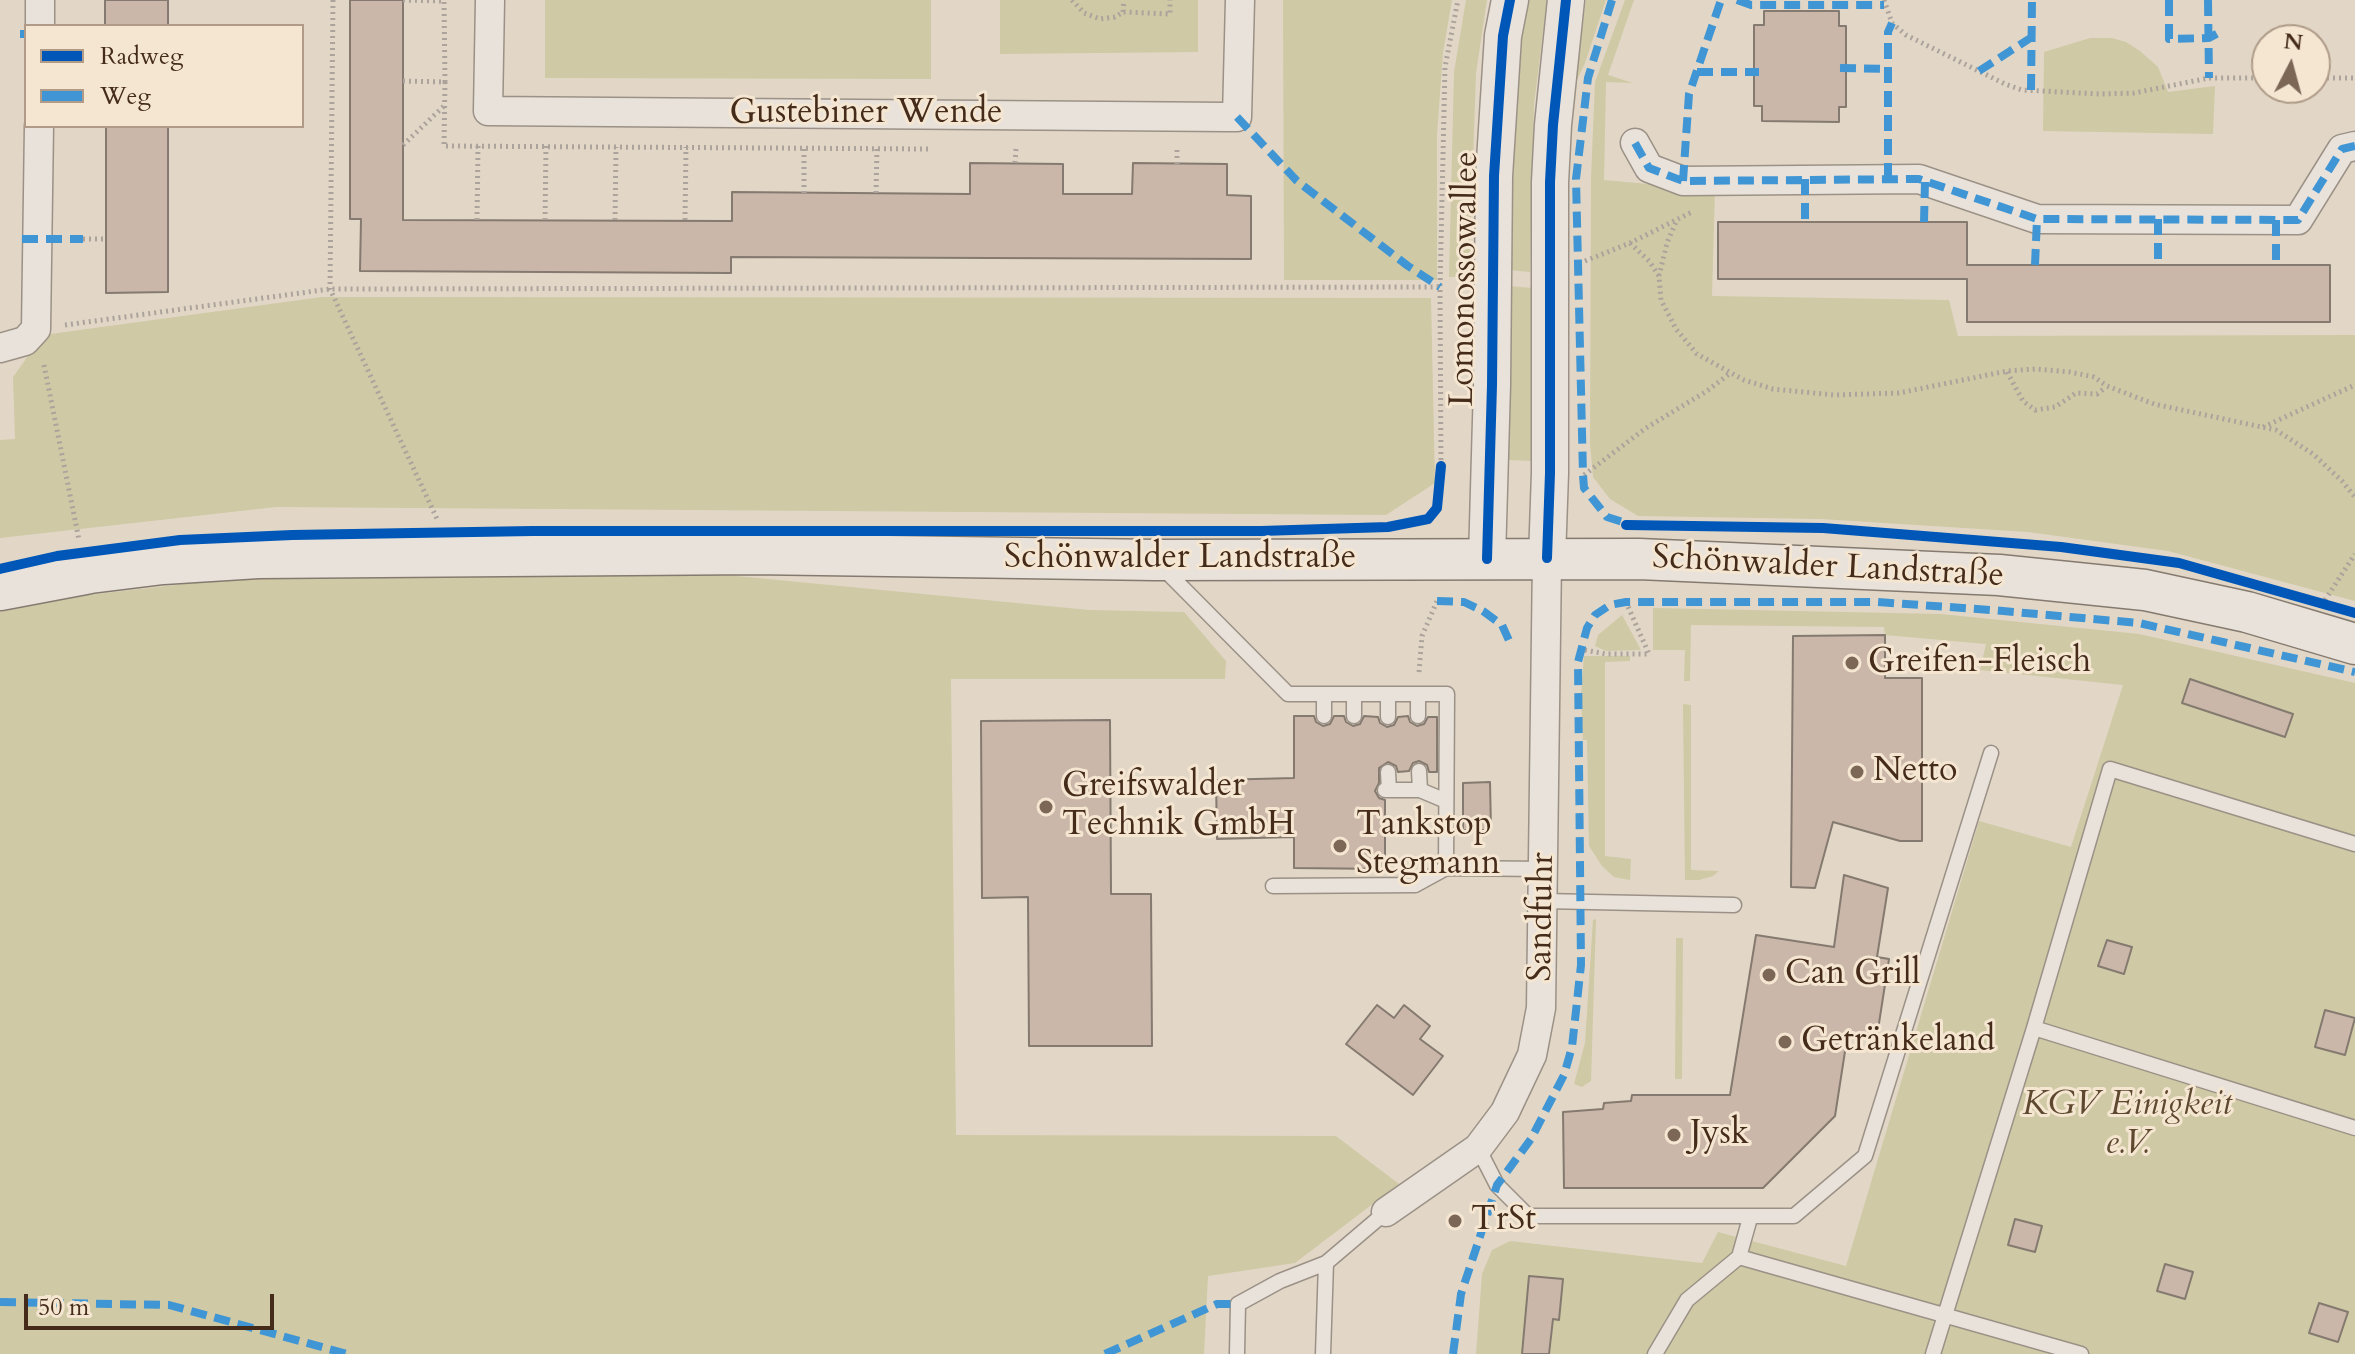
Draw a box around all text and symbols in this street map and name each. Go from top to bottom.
legend [24,24,304,128]
north arrow [2251,24,2331,104]
text: N [2282,26,2304,58]
text: Radweg [100,40,183,73]
text: Weg [100,80,151,113]
street label: Gustebiner Wende [729,94,1003,134]
street label: Lomonossowallee [1443,151,1489,407]
street label: Schönwalder Landstraße [1651,538,2005,598]
street label: Schönwalder Landstraße [1004,539,1356,579]
place label: Greifen-Fleisch [1868,643,2091,683]
marker: Greifen-Fleisch [1843,654,1861,672]
place label: Netto [1873,752,1957,792]
marker: Netto [1848,763,1866,781]
place label: Greifswalder Technik GmbH [1062,767,1295,846]
marker: Greifswalder Technik GmbH [1037,798,1055,816]
place label: Tankstop Stegmann [1356,806,1500,886]
marker: Tankstop Stegmann [1331,837,1349,855]
street label: Sandfuhr [1521,852,1565,982]
place label: Can Grill [1785,955,1920,995]
marker: Can Grill [1760,966,1778,984]
place label: Getränkeland [1801,1022,1995,1062]
marker: Getränkeland [1776,1033,1794,1051]
park label: KGV Einigkeit e.V. [2022,1086,2232,1166]
place label: Jysk [1690,1115,1749,1155]
marker: Jysk [1665,1126,1683,1144]
place label: TrSt [1471,1201,1536,1241]
marker: TrSt [1446,1212,1464,1230]
scale bar [28,1278,278,1328]
text: 50 m [38,1291,89,1324]

